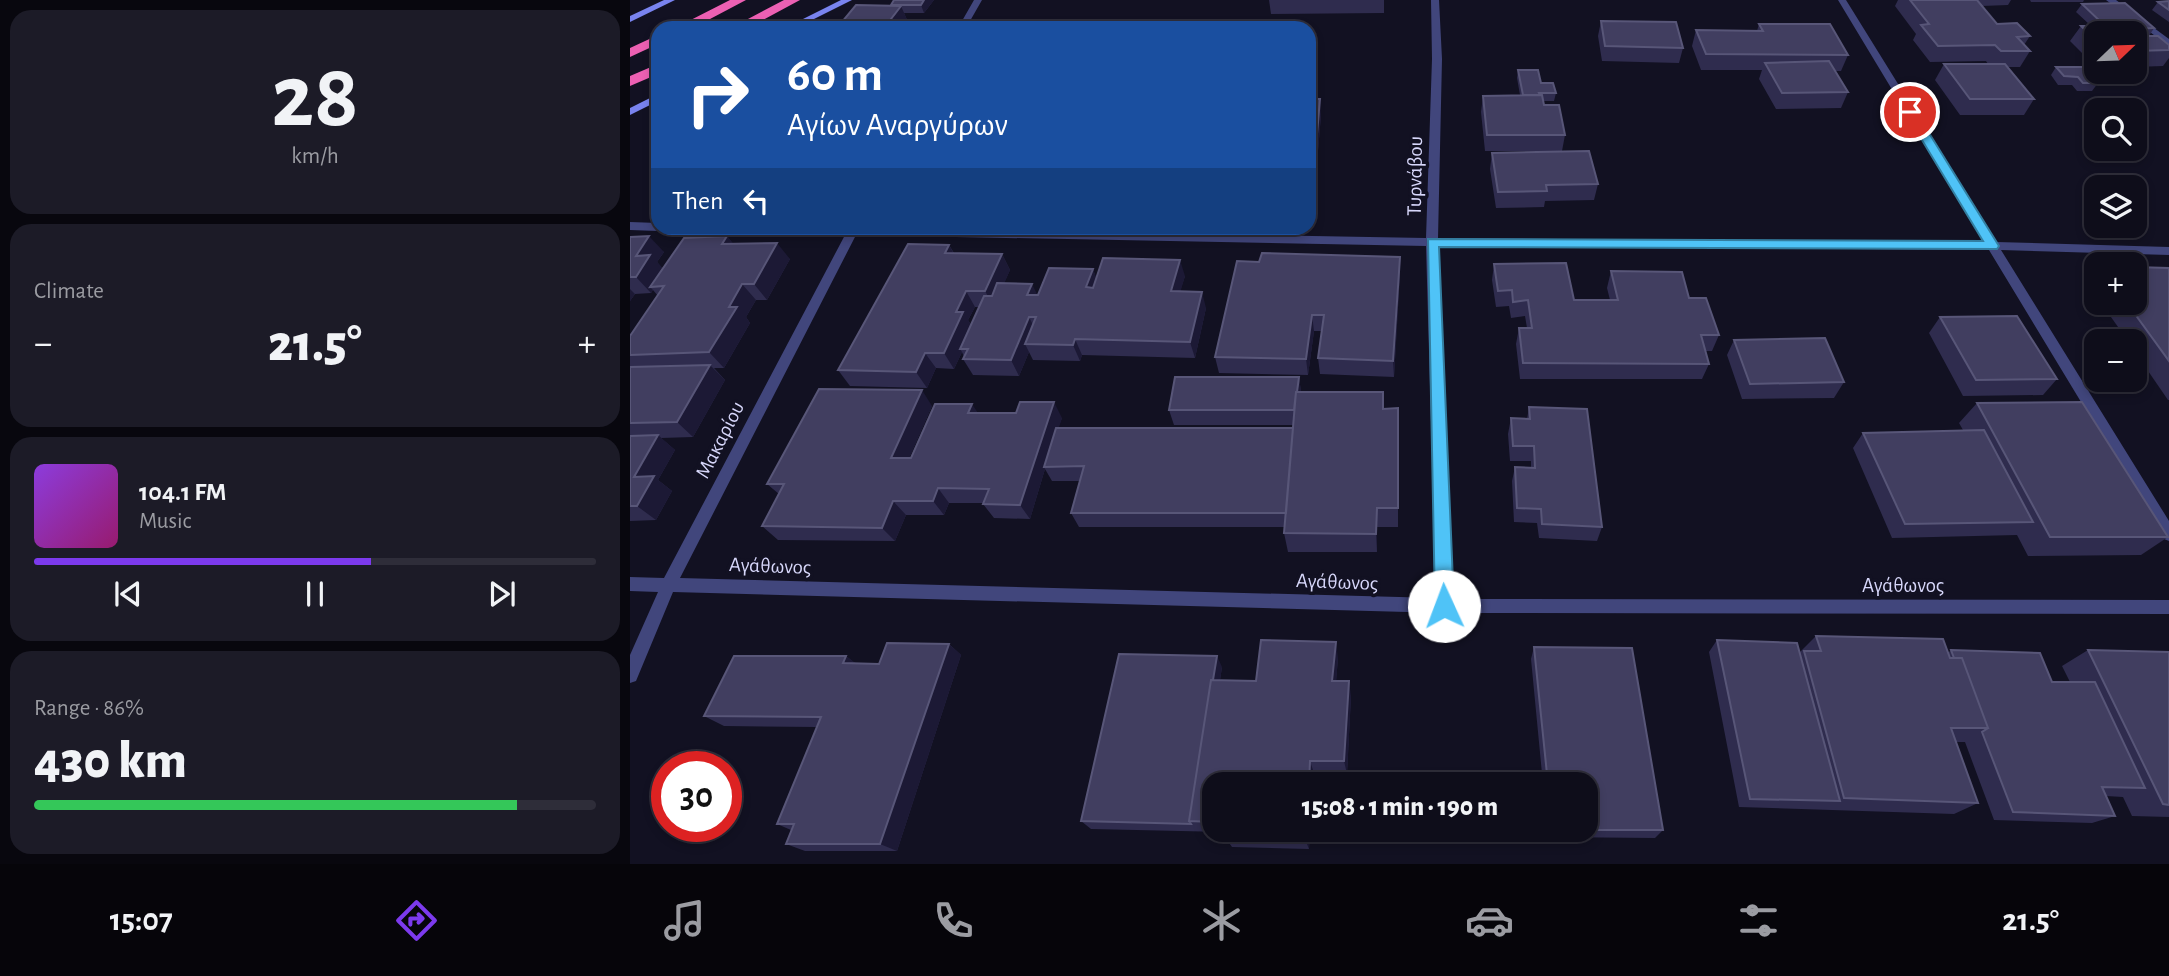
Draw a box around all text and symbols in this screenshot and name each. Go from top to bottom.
north arrow [2084,21,2147,84]
map controls [2084,21,2147,392]
icon: right [672,49,763,140]
text: 60 m [787,51,883,100]
text: 28 [271,52,359,143]
pin [1880,82,1940,142]
icon: arrive [1891,93,1929,131]
button: search [2084,98,2147,161]
text: Αγίων Αναργύρων [787,109,1008,141]
street label: Τυρνάβου [1404,136,1426,216]
text: km/h [291,145,339,168]
button: layers [2084,175,2147,238]
icon: left [737,182,775,220]
text: Then [672,188,723,214]
button: + [2084,252,2147,315]
text: Climate [34,280,104,303]
text: 21.5° [268,318,362,370]
text: − [34,325,52,363]
text: + [578,325,596,363]
button: − [2084,329,2147,392]
street label: Μακαρίου [692,398,748,482]
text: 104.1 FM [139,479,227,505]
text: Music [139,510,191,533]
street label: Αγάθωνος [729,554,811,578]
position arrow [1407,569,1481,643]
street label: Αγάθωνος [1296,570,1378,594]
icon: previous [109,575,147,613]
icon: pause [296,575,334,613]
icon: next [483,575,521,613]
street label: Αγάθωνος [1862,575,1944,596]
text: Range · 86% [34,697,144,720]
text: 430 km [34,735,187,787]
speed limit sign: 30 [651,751,742,842]
text: 15:08 · 1 min · 190 m [1302,794,1498,820]
icon: directions [392,896,441,945]
icon: music [660,896,709,945]
icon: phone [929,896,978,945]
icon: climate [1197,896,1246,945]
icon: car [1465,896,1514,945]
icon: filters [1734,896,1783,945]
text: 15:07 [110,904,173,936]
text: 21.5° [2002,904,2059,936]

